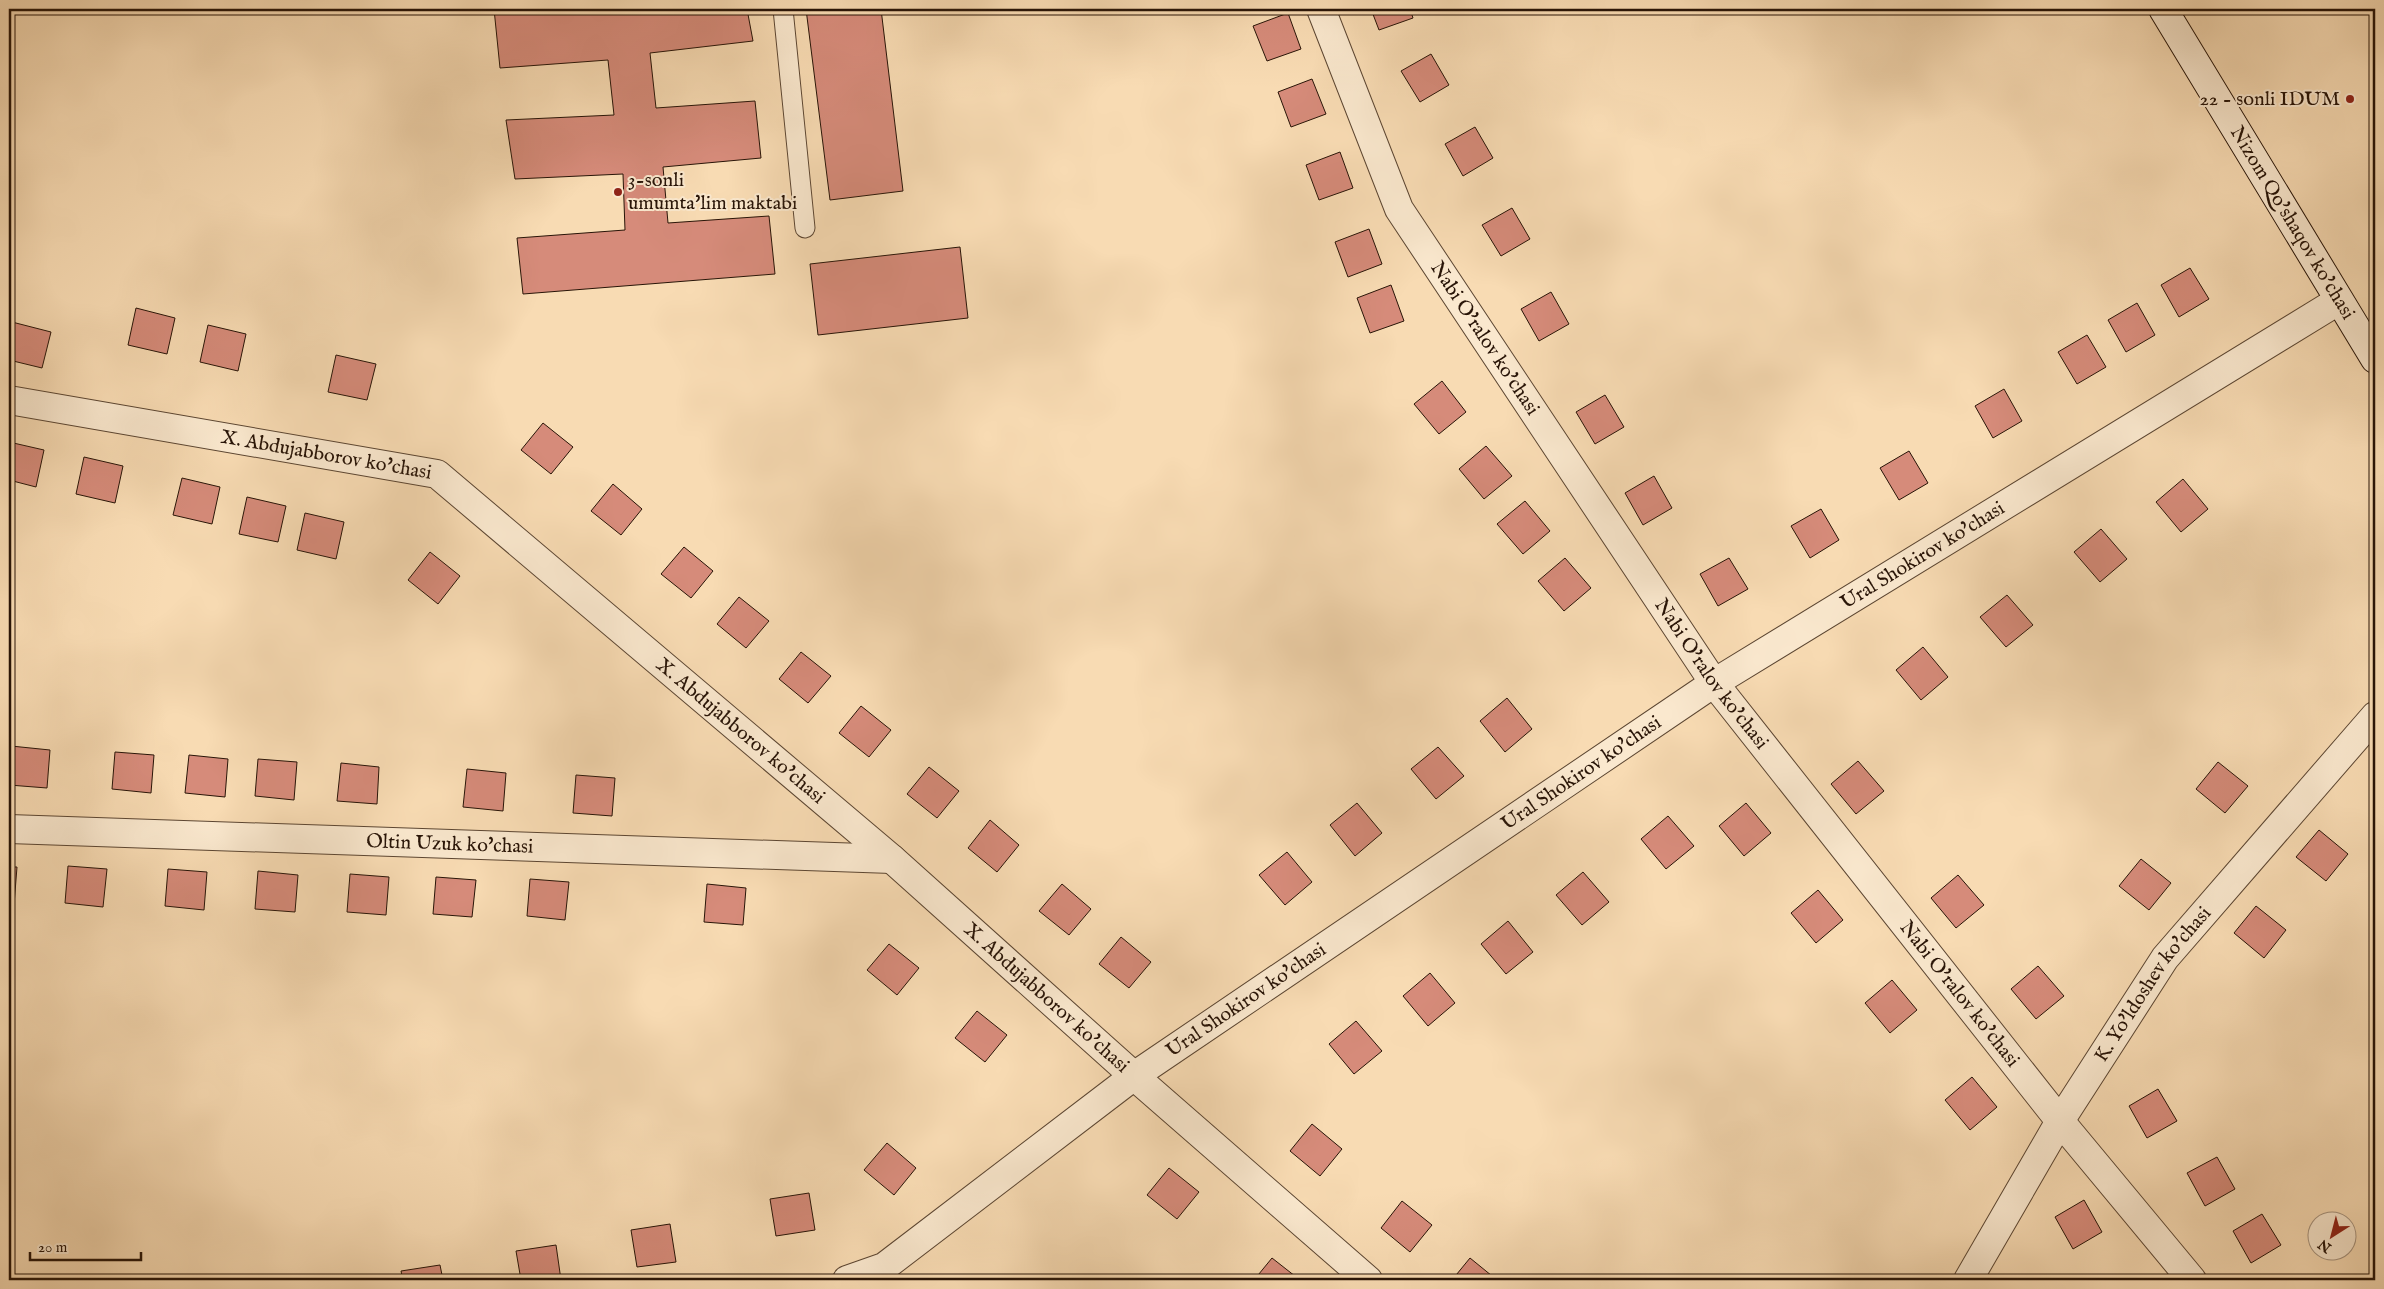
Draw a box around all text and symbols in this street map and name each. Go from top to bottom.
place label: 22 - sonli IDUM [2199,87,2340,112]
marker: 22 - sonli IDUM [2344,93,2356,105]
street label: Nizom Qo'shaqov ko'chasi [2224,121,2361,324]
place label: 3-sonli umumta'lim maktabi [628,168,797,216]
marker: 3-sonli umumta'lim maktabi [612,186,624,198]
street label: Nabi O'ralov ko'chasi [1425,257,1545,420]
street label: X. Abdujabborov ko'chasi [219,424,434,485]
street label: Ural Shokirov ko'chasi [1836,496,2009,615]
street label: Nabi O'ralov ko'chasi [1649,594,1774,754]
street label: X. Abdujabborov ko'chasi [651,652,830,809]
street label: Ural Shokirov ko'chasi [1496,710,1666,836]
street label: Oltin Uzuk ko'chasi [366,829,534,859]
street label: K. Yo'ldoshev ko'chasi [2089,901,2217,1067]
street label: Nabi O'ralov ko'chasi [1894,916,2025,1072]
street label: X. Abdujabborov ko'chasi [959,917,1134,1078]
street label: Ural Shokirov ko'chasi [1161,937,1331,1063]
north arrow [2306,1212,2356,1262]
scale bar [30,1229,141,1261]
text: N [2315,1235,2336,1257]
text: 20 m [38,1238,68,1257]

